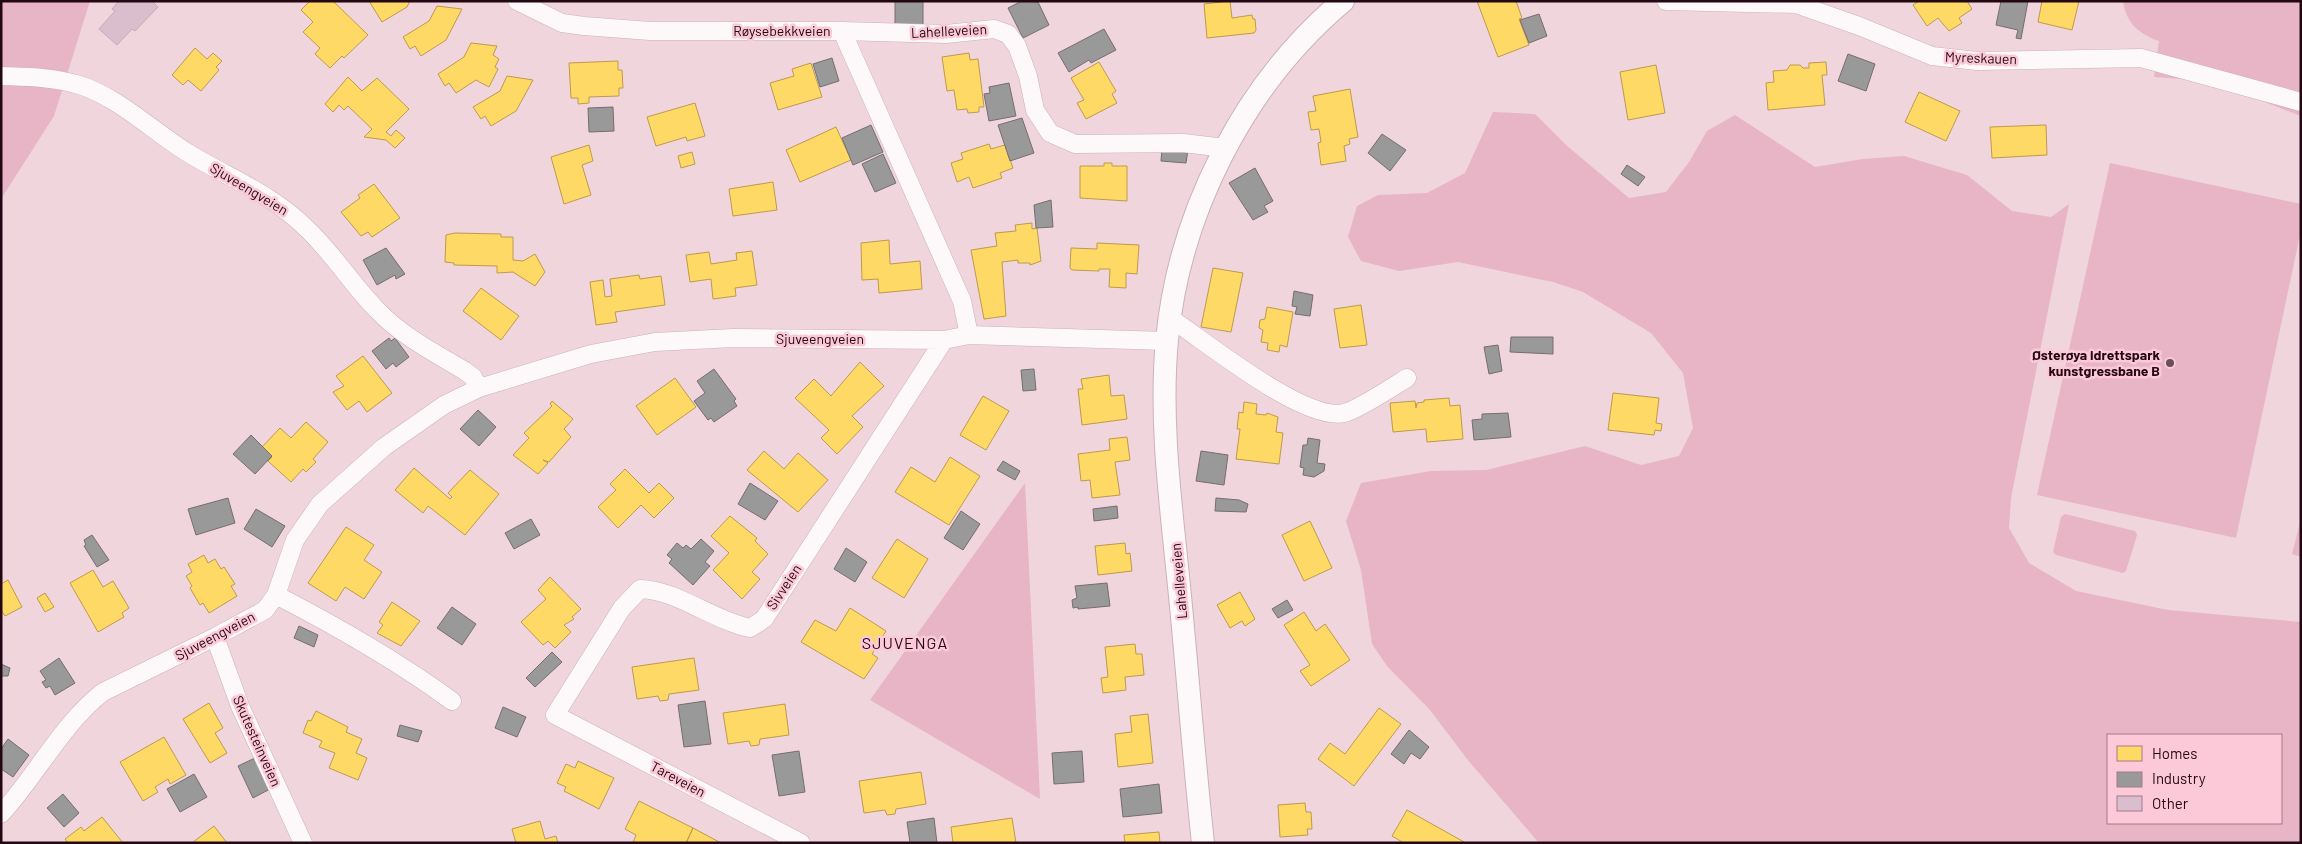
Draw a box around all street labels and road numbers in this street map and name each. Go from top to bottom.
street label: Lahelleveien [910,20,987,41]
street label: Røysebekkveien [733,22,831,39]
street label: Myreskauen [1945,48,2017,67]
street label: Sjuveengveien [207,159,291,219]
street label: Sjuveengveien [776,330,864,347]
street label: Lahelleveien [1167,542,1190,620]
street label: Sivveien [763,561,805,613]
street label: Sjuveengveien [172,607,258,664]
street label: Skutesteinveien [230,693,285,789]
street label: Tareveien [648,757,709,800]

